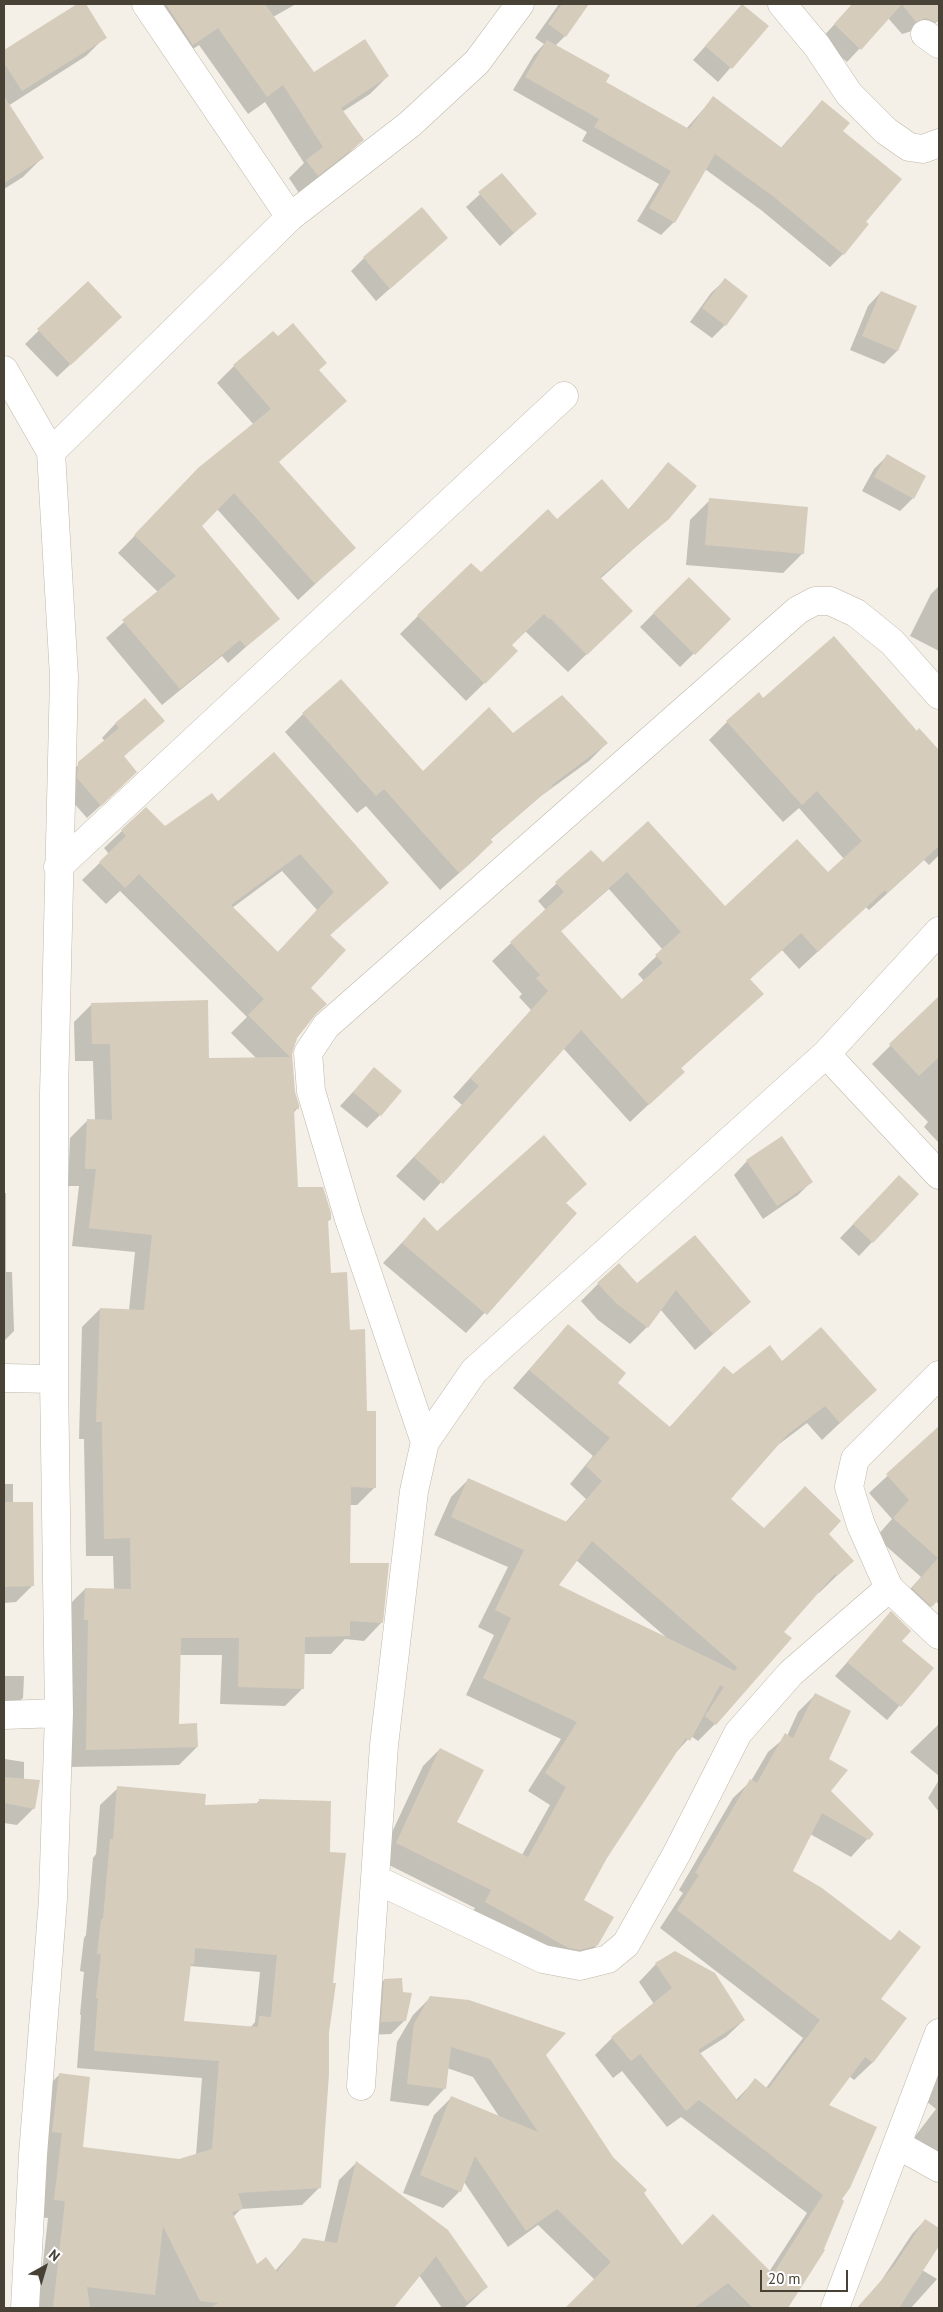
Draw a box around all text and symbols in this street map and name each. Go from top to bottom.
north arrow [20,2242,70,2292]
text: N [45,2245,64,2265]
scale bar [763,2260,850,2292]
text: 20 m [768,2269,801,2288]

